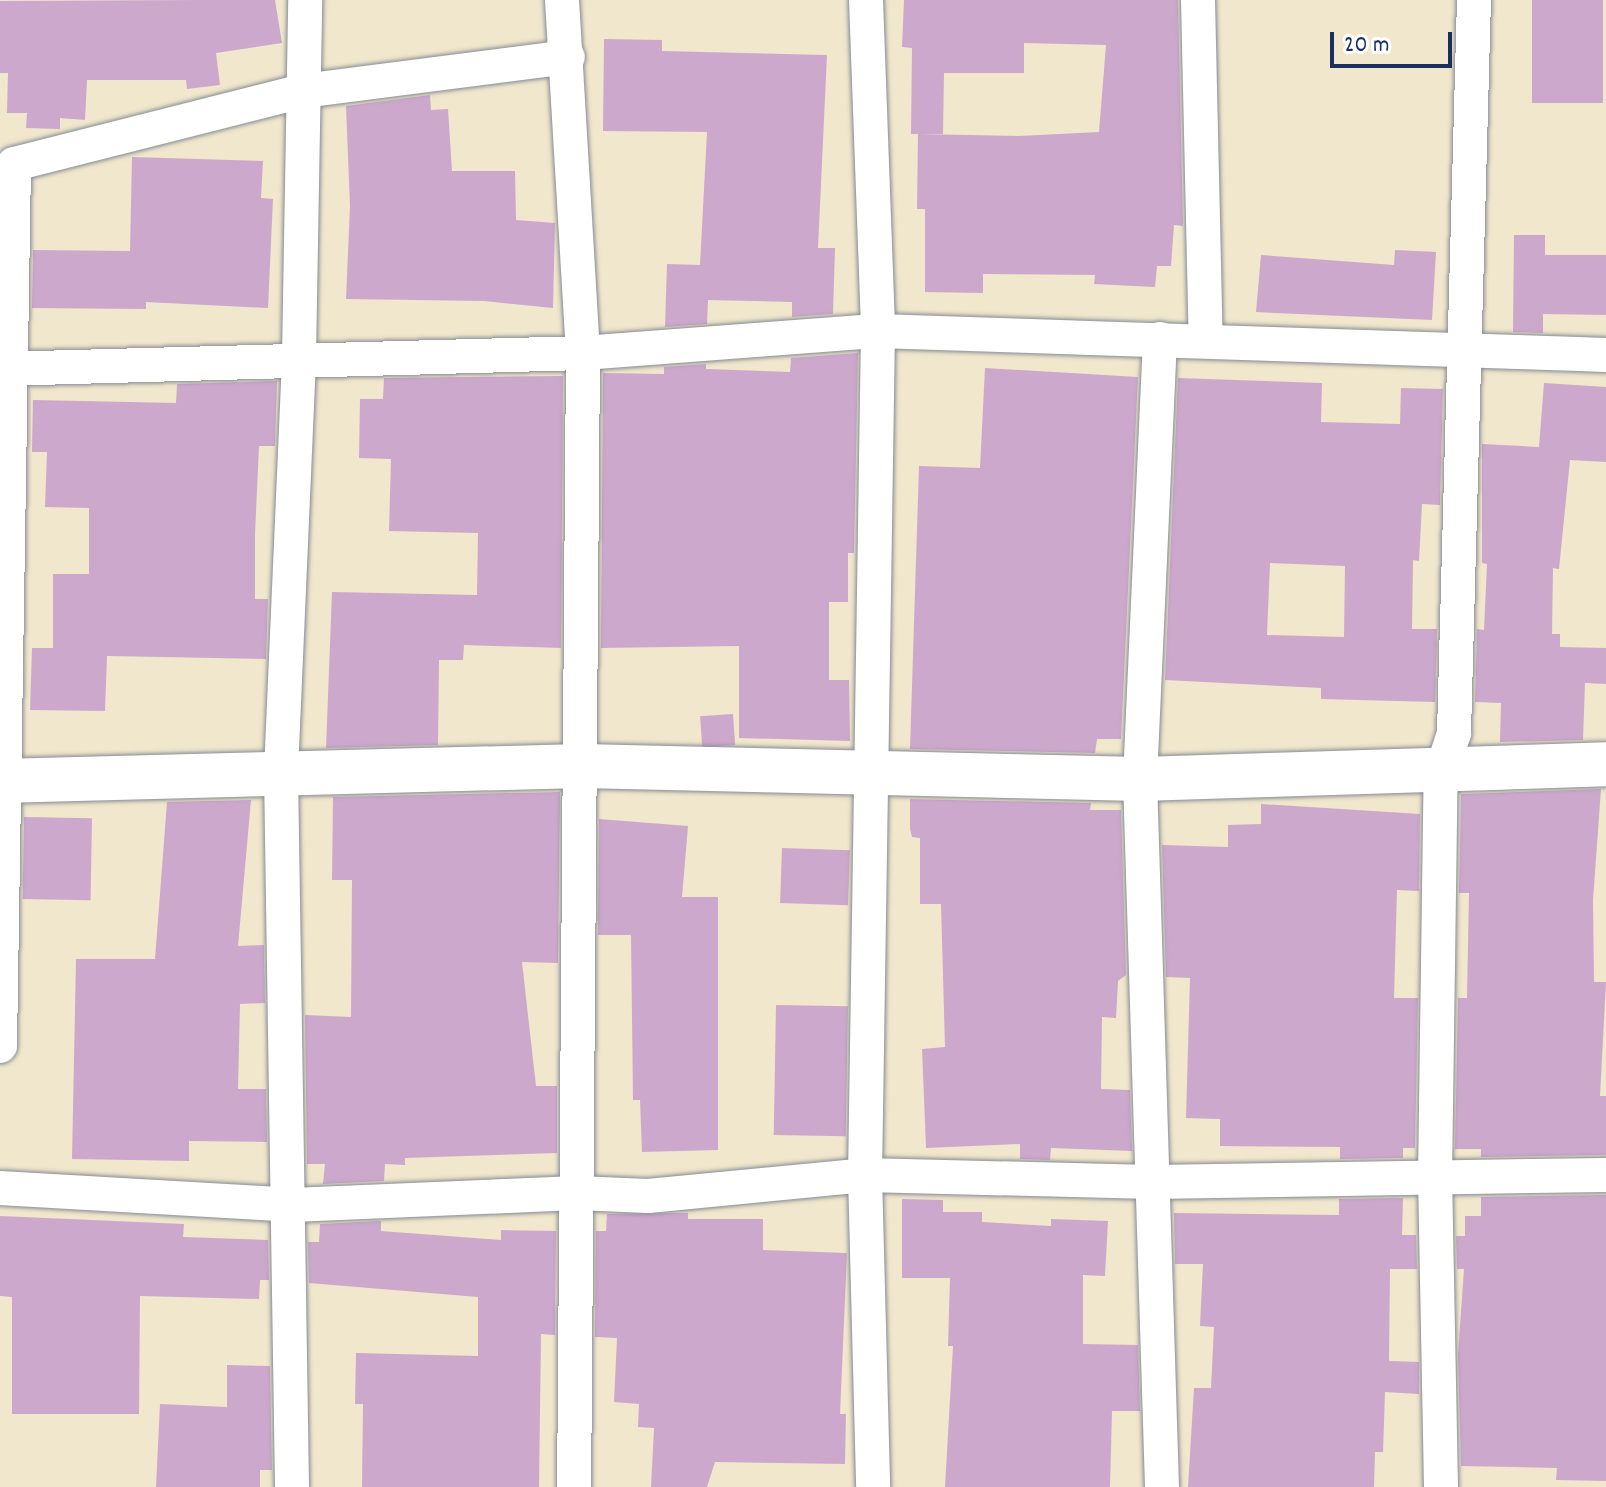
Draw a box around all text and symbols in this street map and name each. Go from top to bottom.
scale bar [1334,16,1456,66]
text: 20 m [1344,29,1390,63]

